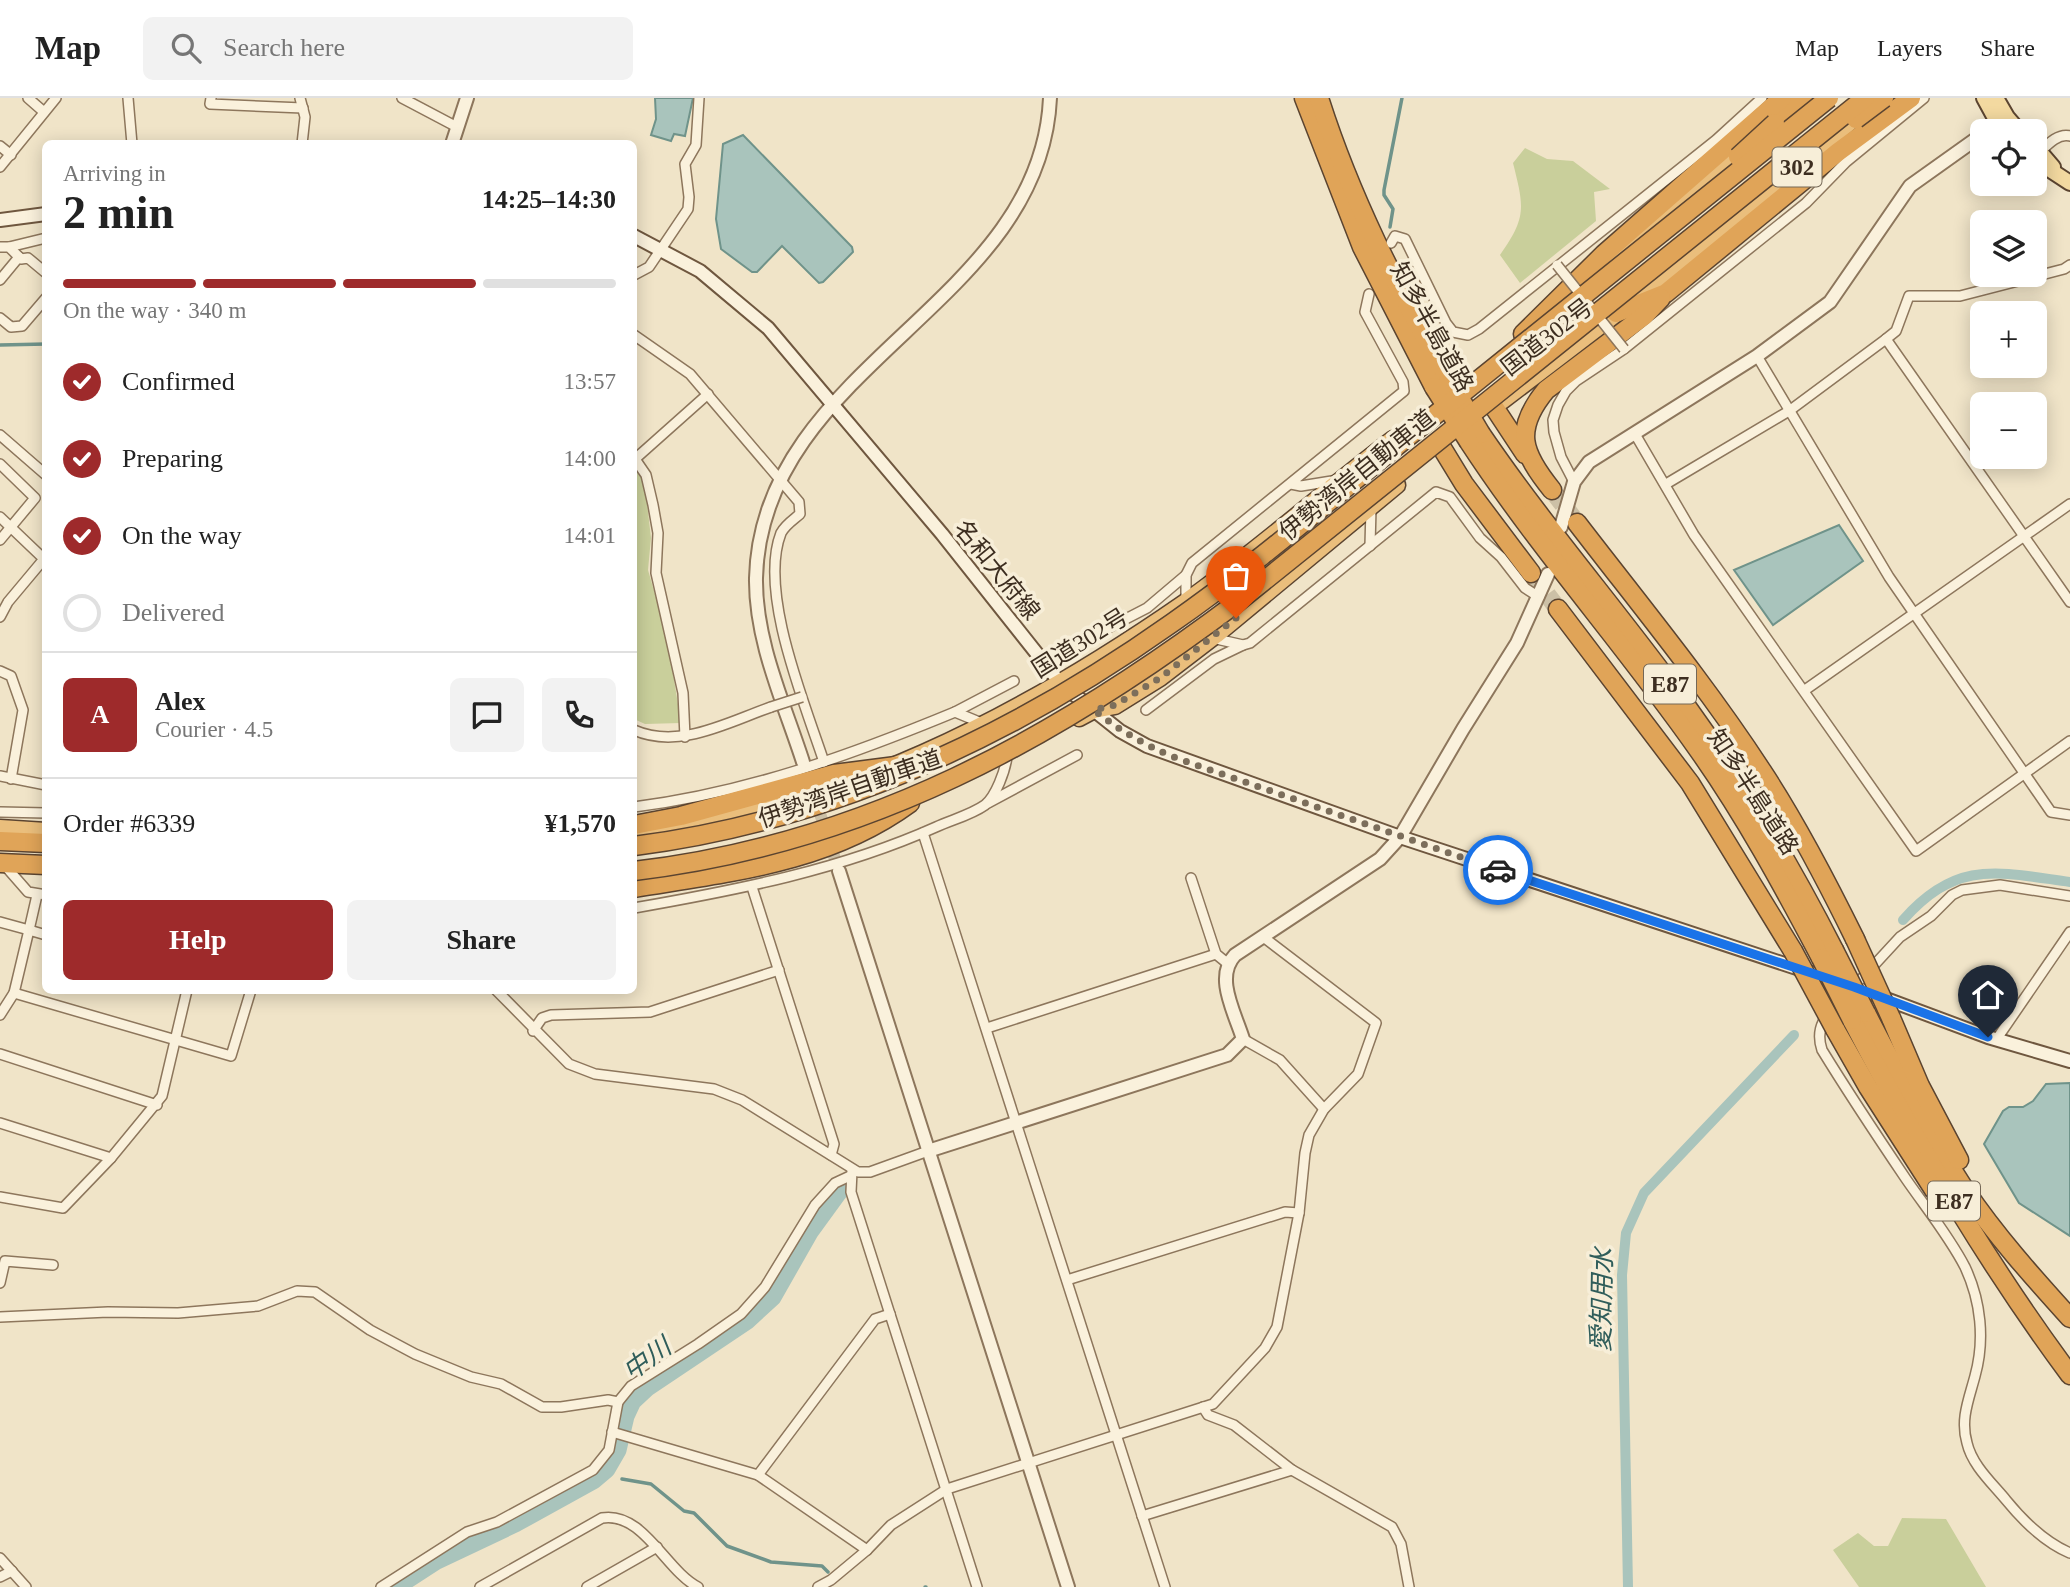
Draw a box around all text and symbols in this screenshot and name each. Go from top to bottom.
search box [143,17,633,80]
icon: search [167,29,205,67]
text: Map [35,30,101,66]
text: Search here [223,33,345,62]
text: Map [1795,35,1839,61]
text: Layers [1877,35,1942,61]
text: Share [1980,35,2035,61]
map controls [1970,119,2047,469]
button: locate [1970,119,2047,196]
road number: 302 [1772,148,1822,186]
text: Arriving in [63,161,166,186]
text: 14:25–14:30 [482,185,616,214]
text: 2 min [63,187,174,238]
button: layers [1970,210,2047,287]
street label: 知多半島道路 [1386,258,1478,396]
street label: 国道302号 [1496,294,1598,380]
text: On the way · 340 m [63,298,246,323]
button: + [1970,301,2047,378]
icon: check [63,363,101,401]
text: Confirmed [122,367,235,396]
text: 13:57 [564,369,616,394]
button: − [1970,392,2047,469]
street label: 伊勢湾岸自動車道 [1274,404,1440,546]
icon: check [63,440,101,478]
text: Preparing [122,444,223,473]
text: 14:00 [564,446,616,471]
street label: 名和大府線 [949,515,1045,625]
icon: check [63,517,101,555]
text: On the way [122,521,242,550]
text: 14:01 [564,523,616,548]
pin [1206,546,1266,618]
icon: bag [1217,557,1255,595]
text: Delivered [122,598,225,627]
street label: 国道302号 [1027,603,1133,683]
road number: E87 [1644,664,1696,704]
button: chat [450,678,524,752]
button: phone [542,678,616,752]
text: Alex [155,687,206,716]
text: A [91,700,109,729]
text: Courier · 4.5 [155,717,273,742]
street label: 知多半島道路 [1703,725,1803,859]
street label: 伊勢湾岸自動車道 [755,745,945,833]
text: Order #6339 [63,809,195,838]
text: ¥1,570 [545,809,616,838]
courier [1463,835,1533,905]
icon: car [1479,851,1517,889]
button: Help [63,900,333,980]
button: Share [347,900,616,980]
pin [1958,965,2018,1037]
icon: home [1969,976,2007,1014]
road number: E87 [1928,1182,1980,1220]
water label: 愛知用水 [1587,1245,1617,1352]
water label: 中川 [617,1330,679,1386]

